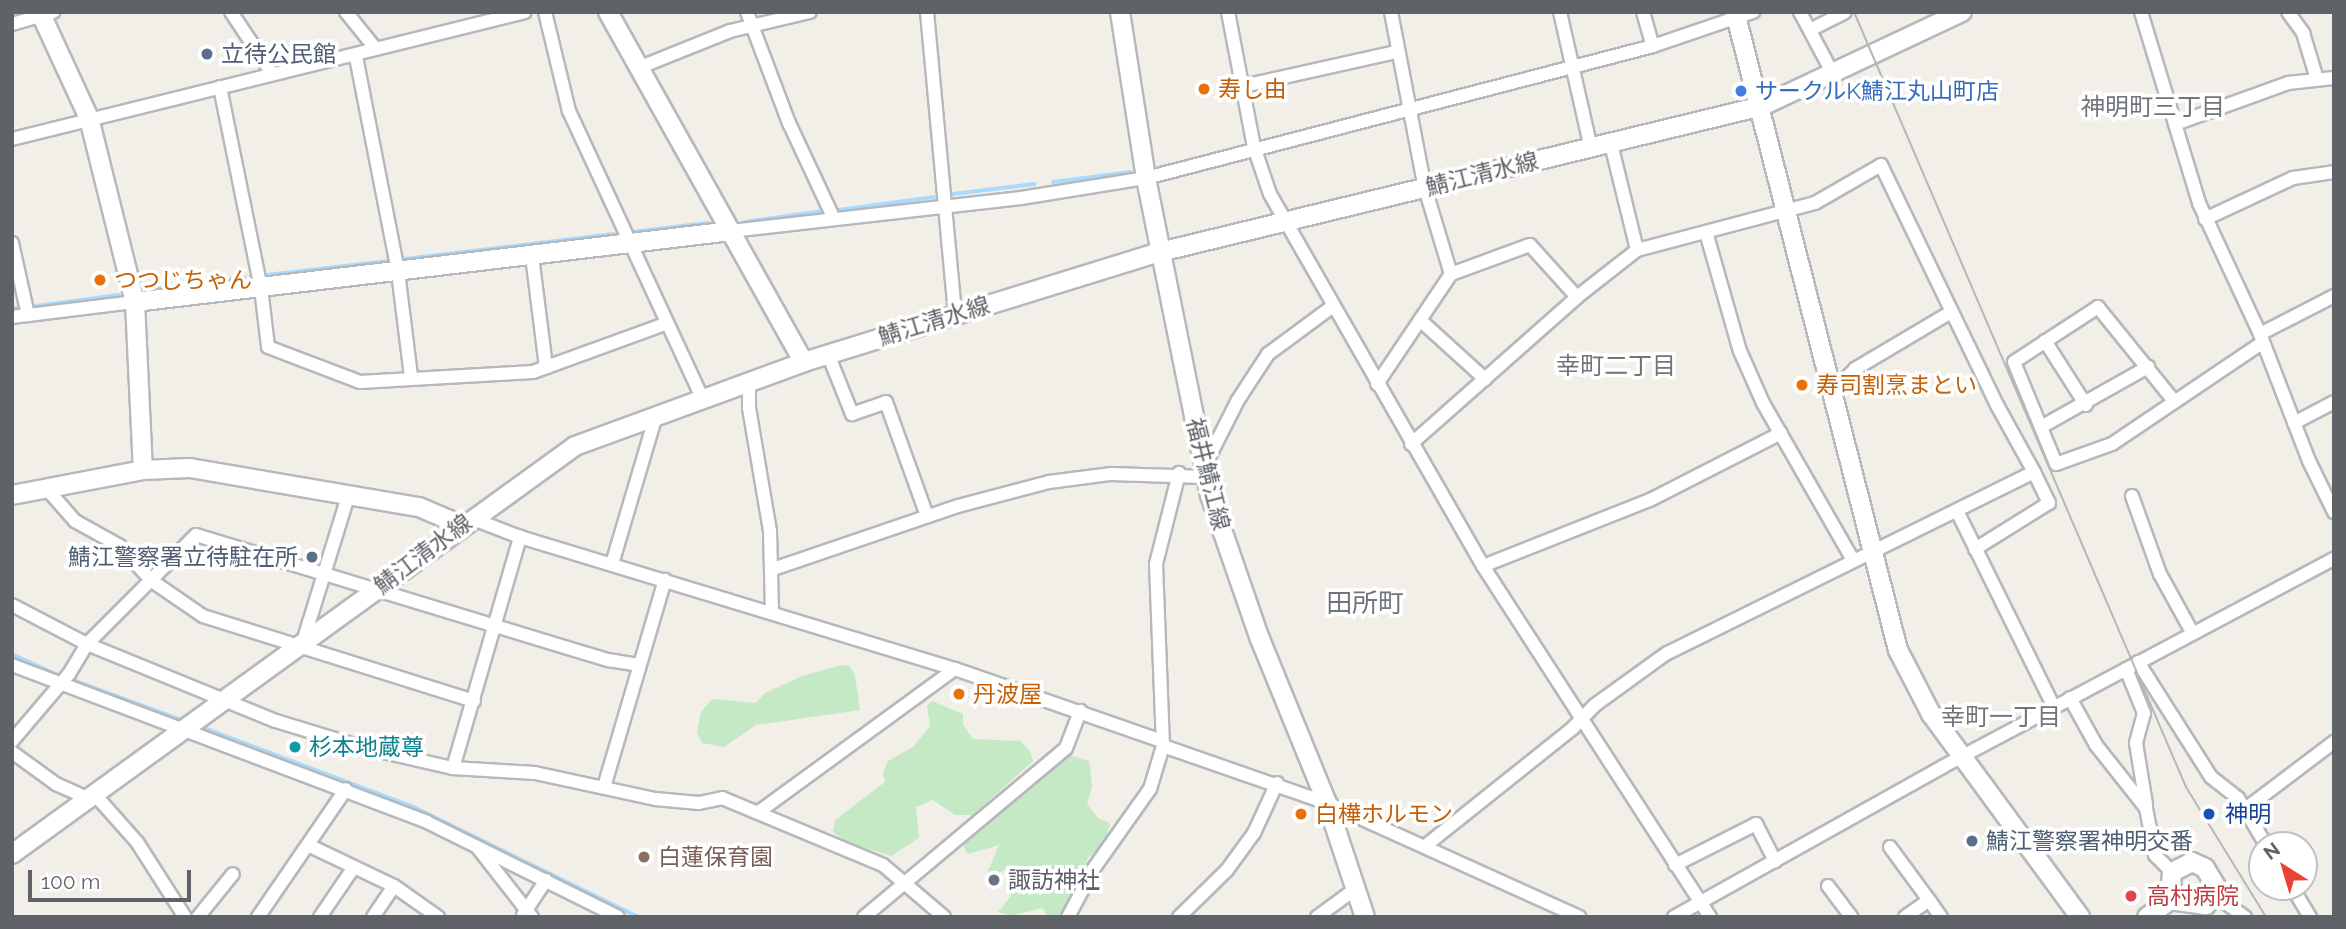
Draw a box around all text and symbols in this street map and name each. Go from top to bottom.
place label: 立待公民館 [221,40,336,68]
marker: 立待公民館 [199,46,215,62]
place label: 寿し由 [1218,75,1287,103]
place label: サークルK鯖江丸山町店 [1755,77,2000,105]
marker: 寿し由 [1196,81,1212,97]
marker: サークルK鯖江丸山町店 [1733,83,1749,99]
district label: 神明町三丁目 [2081,93,2225,121]
street label: 鯖江清水線 [1423,147,1541,201]
place label: つつじちゃん [114,266,252,294]
marker: つつじちゃん [92,272,108,288]
street label: 鯖江清水線 [875,291,993,351]
district label: 幸町二丁目 [1556,352,1676,380]
place label: 寿司割烹まとい [1816,371,1977,399]
marker: 寿司割烹まとい [1794,377,1810,393]
street label: 福井鯖江線 [1181,415,1235,533]
street label: 鯖江清水線 [369,508,477,600]
place label: 鯖江警察署立待駐在所 [68,543,298,571]
marker: 鯖江警察署立待駐在所 [304,549,320,565]
district label: 田所町 [1326,588,1404,620]
place label: 丹波屋 [973,680,1042,708]
marker: 丹波屋 [951,686,967,702]
district label: 幸町一丁目 [1941,703,2061,731]
place label: 杉本地蔵尊 [309,733,424,761]
marker: 杉本地蔵尊 [287,739,303,755]
place label: 白樺ホルモン [1315,800,1453,828]
place label: 神明 [2225,800,2271,828]
marker: 神明 [2199,804,2219,824]
marker: 白樺ホルモン [1293,806,1309,822]
place label: 鯖江警察署神明交番 [1986,827,2193,855]
north arrow [2248,831,2318,901]
marker: 鯖江警察署神明交番 [1964,833,1980,849]
text: N [2259,838,2284,864]
place label: 白蓮保育園 [658,843,773,871]
marker: 白蓮保育園 [636,849,652,865]
scale bar [32,856,194,900]
place label: 諏訪神社 [1008,866,1100,894]
text: 100 m [41,869,100,894]
marker: 諏訪神社 [986,872,1002,888]
place label: 高村病院 [2147,882,2239,910]
marker: 高村病院 [2121,886,2141,906]

